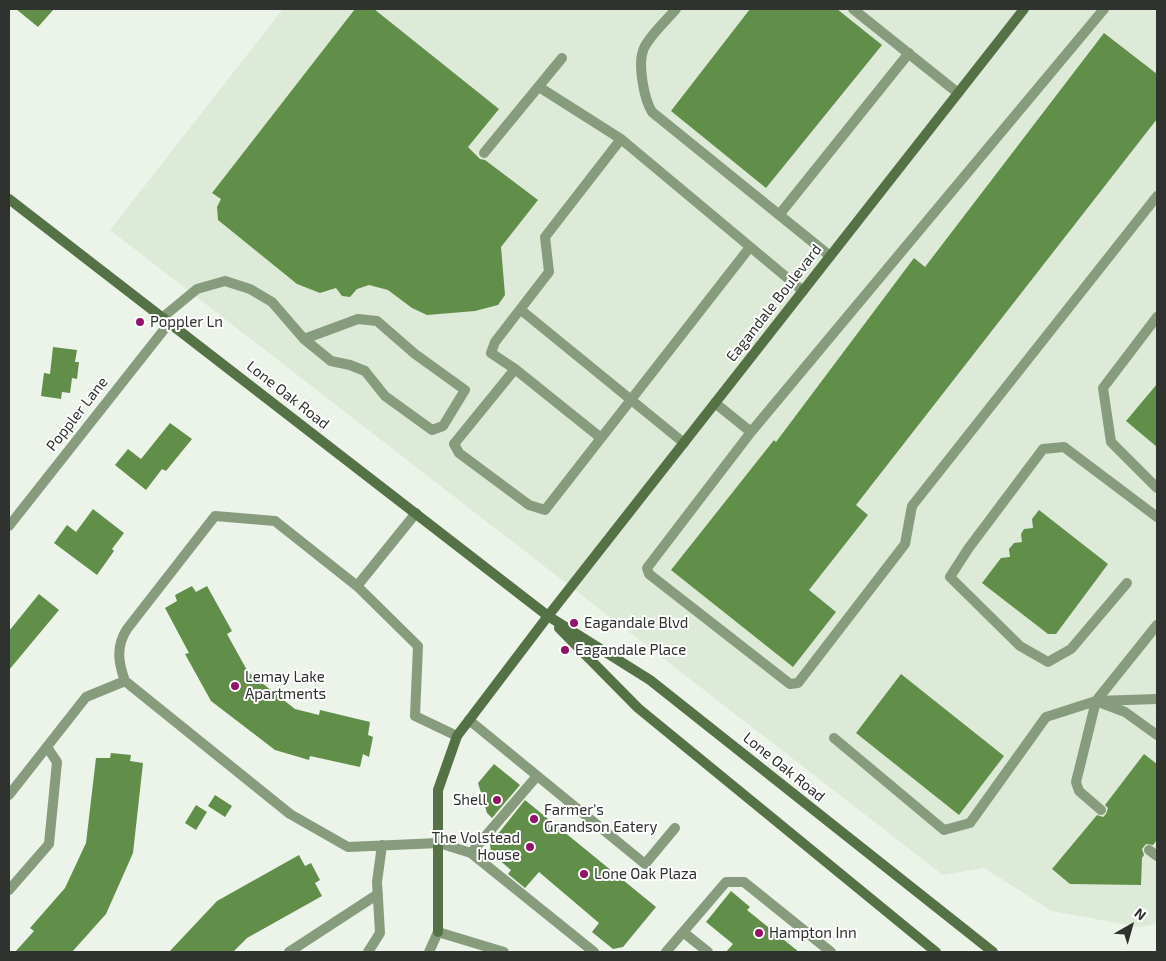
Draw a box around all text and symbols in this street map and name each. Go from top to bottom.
street label: Eagandale Boulevard [723,241,825,365]
place label: Poppler Ln [150,313,223,331]
marker: Poppler Ln [134,316,146,328]
street label: Lone Oak Road [243,357,333,433]
street label: Poppler Lane [42,373,112,455]
place label: Eagandale Blvd [584,614,688,632]
marker: Eagandale Blvd [568,617,580,629]
place label: Eagandale Place [575,641,686,659]
marker: Eagandale Place [559,644,571,656]
place label: Lemay Lake Apartments [245,668,326,703]
marker: Lemay Lake Apartments [229,680,241,692]
street label: Lone Oak Road [739,729,829,805]
place label: Shell [453,791,487,809]
marker: Shell [491,794,503,806]
place label: Farmer's Grandson Eatery [544,801,658,836]
marker: Farmer's Grandson Eatery [528,813,540,825]
place label: The Volstead House [431,829,520,864]
marker: The Volstead House [524,841,536,853]
place label: Lone Oak Plaza [594,865,697,883]
marker: Lone Oak Plaza [578,868,590,880]
north arrow [1106,901,1156,951]
text: N [1131,904,1150,924]
place label: Hampton Inn [769,924,857,942]
marker: Hampton Inn [753,927,765,939]

